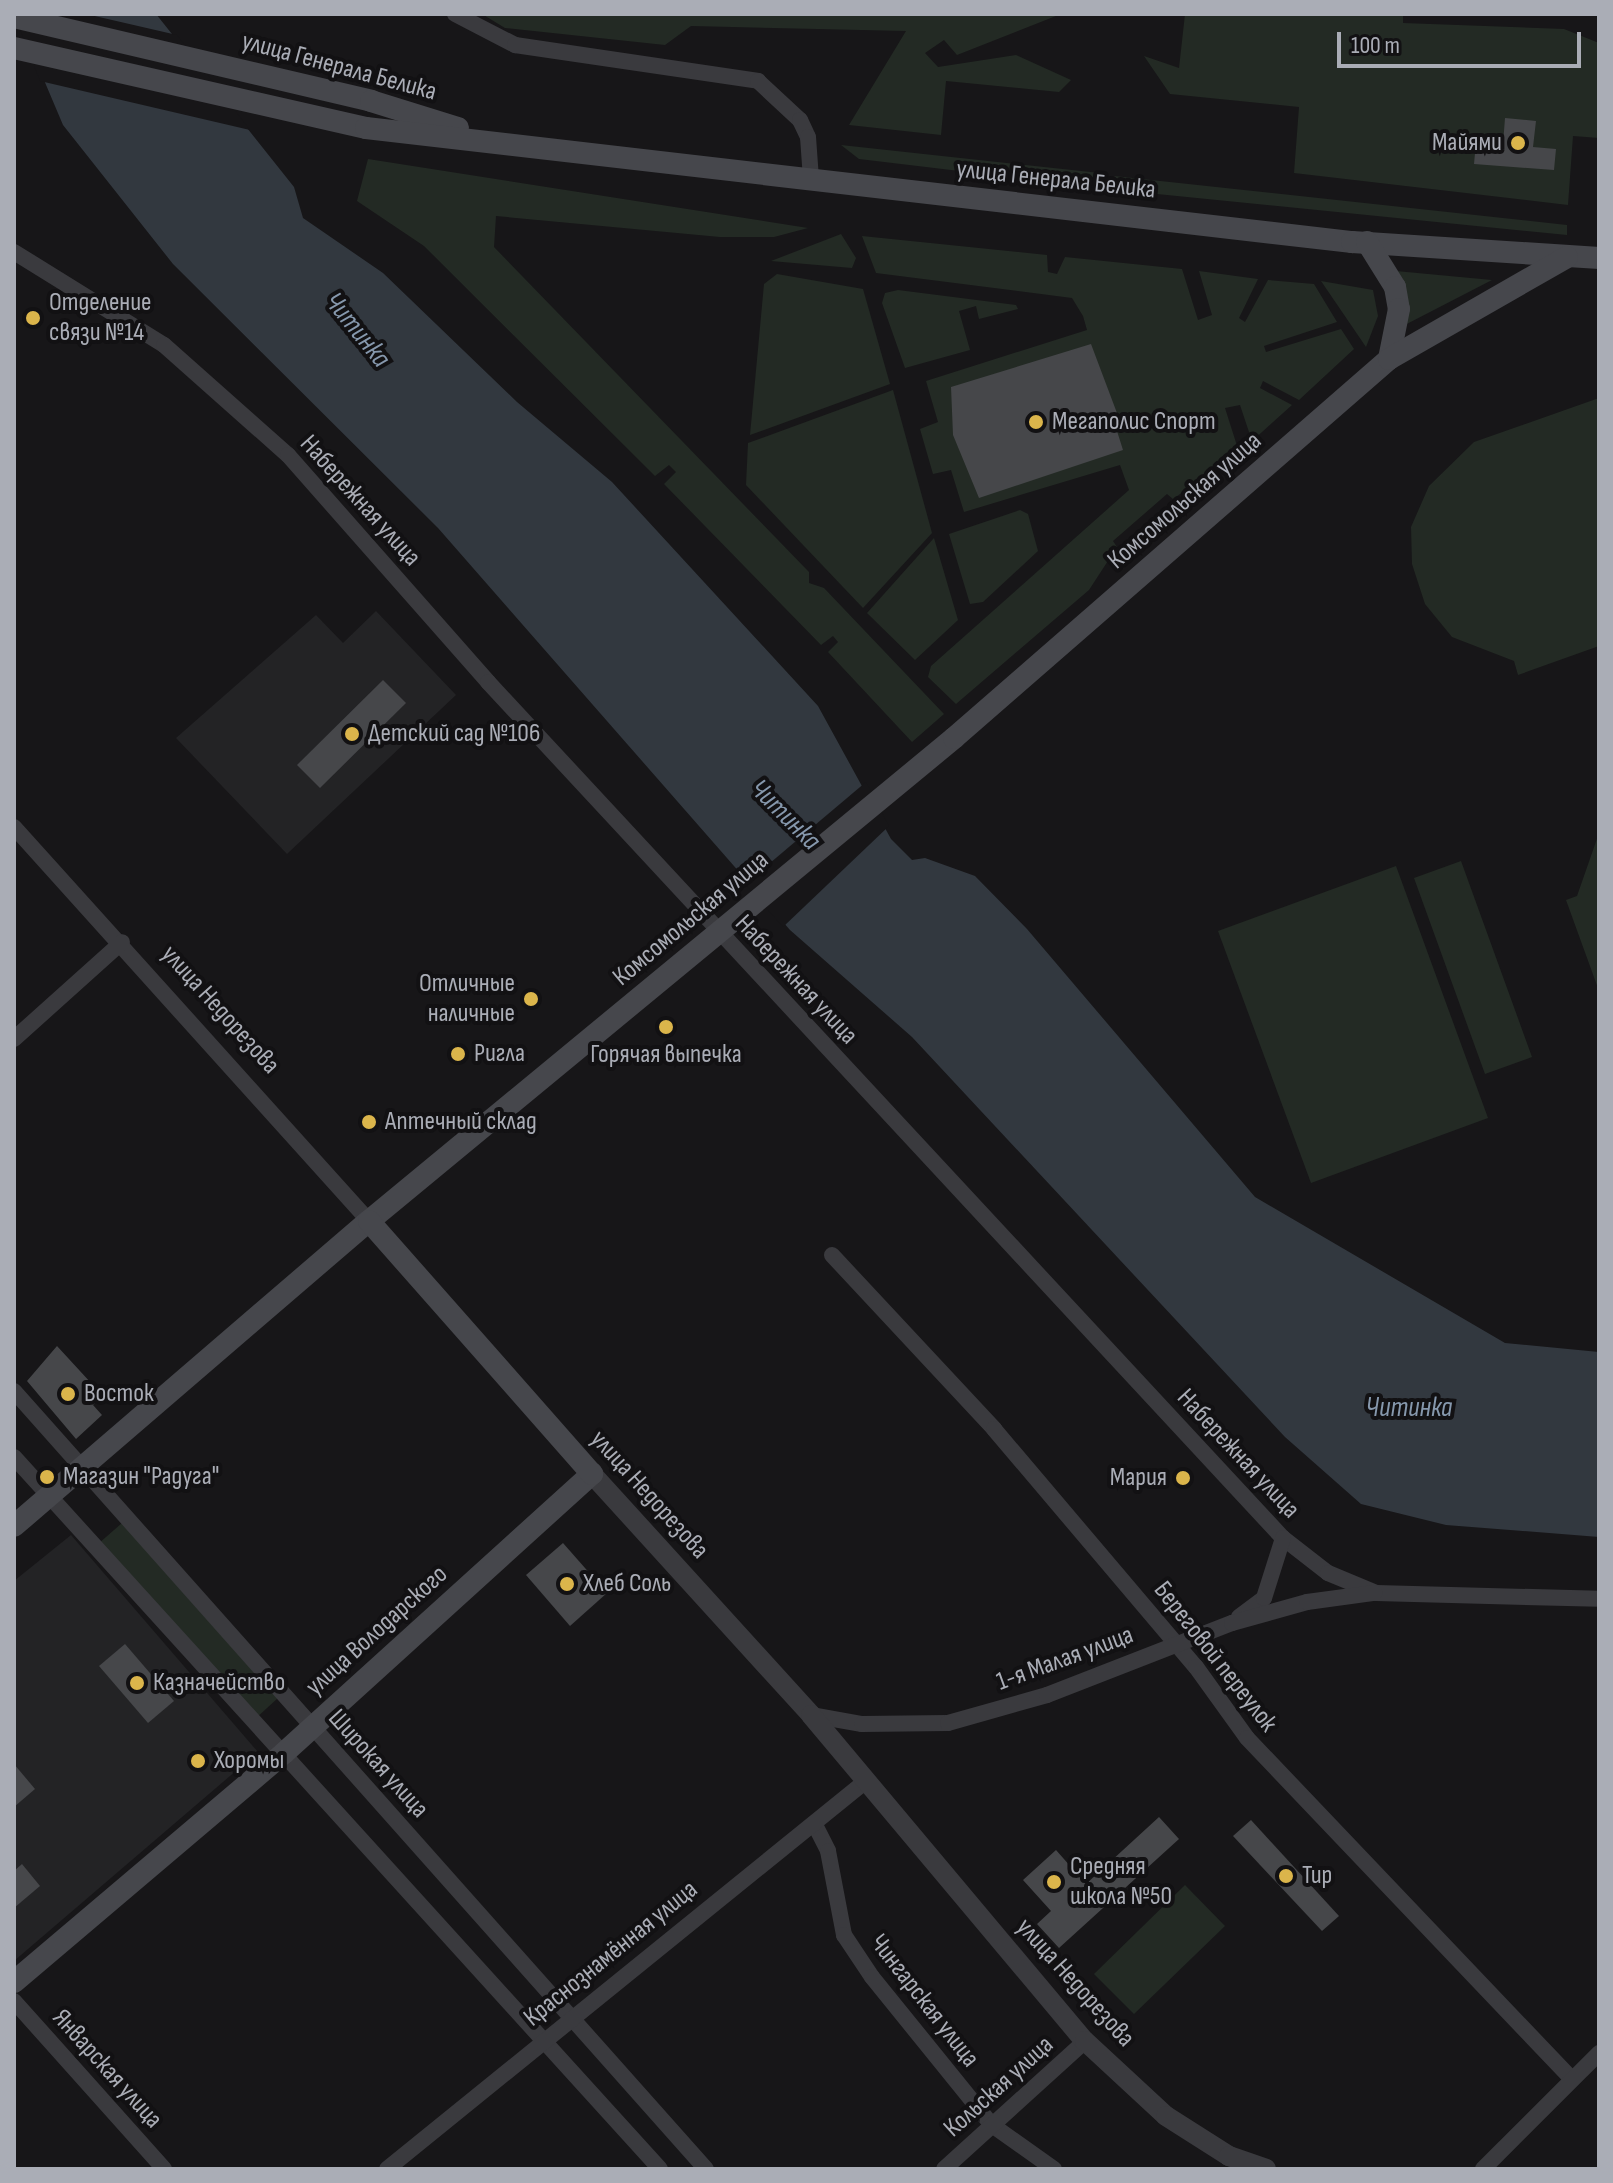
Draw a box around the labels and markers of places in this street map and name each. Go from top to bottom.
place label: Майями [1432,127,1502,159]
marker: Майями [1509,134,1527,152]
place label: Отделение связи №14 [49,287,152,348]
marker: Отделение связи №14 [24,309,42,327]
place label: Мегаполис Спорт [1052,406,1216,438]
marker: Мегаполис Спорт [1027,413,1045,431]
place label: Детский сад №106 [368,718,540,750]
marker: Детский сад №106 [343,725,361,743]
place label: Отличные наличные [419,968,515,1030]
marker: Отличные наличные [522,990,540,1008]
marker: Горячая выпечка [657,1018,675,1036]
place label: Ригла [474,1038,525,1070]
place label: Горячая выпечка [590,1039,742,1071]
marker: Ригла [449,1045,467,1063]
place label: Аптечный склад [385,1106,537,1138]
marker: Аптечный склад [360,1113,378,1131]
place label: Восток [84,1378,154,1410]
marker: Восток [59,1385,77,1403]
place label: Магазин "Радуга" [63,1461,219,1493]
place label: Мария [1110,1462,1167,1494]
marker: Магазин "Радуга" [38,1468,56,1486]
marker: Мария [1174,1469,1192,1487]
place label: Хлеб Соль [583,1568,671,1600]
marker: Хлеб Соль [558,1575,576,1593]
place label: Казначейство [153,1667,285,1699]
marker: Казначейство [128,1674,146,1692]
place label: Хоромы [214,1745,284,1777]
marker: Хоромы [189,1752,207,1770]
place label: Средняя школа №50 [1070,1851,1172,1912]
place label: Тир [1302,1860,1332,1892]
marker: Тир [1277,1867,1295,1885]
marker: Средняя школа №50 [1045,1873,1063,1891]

